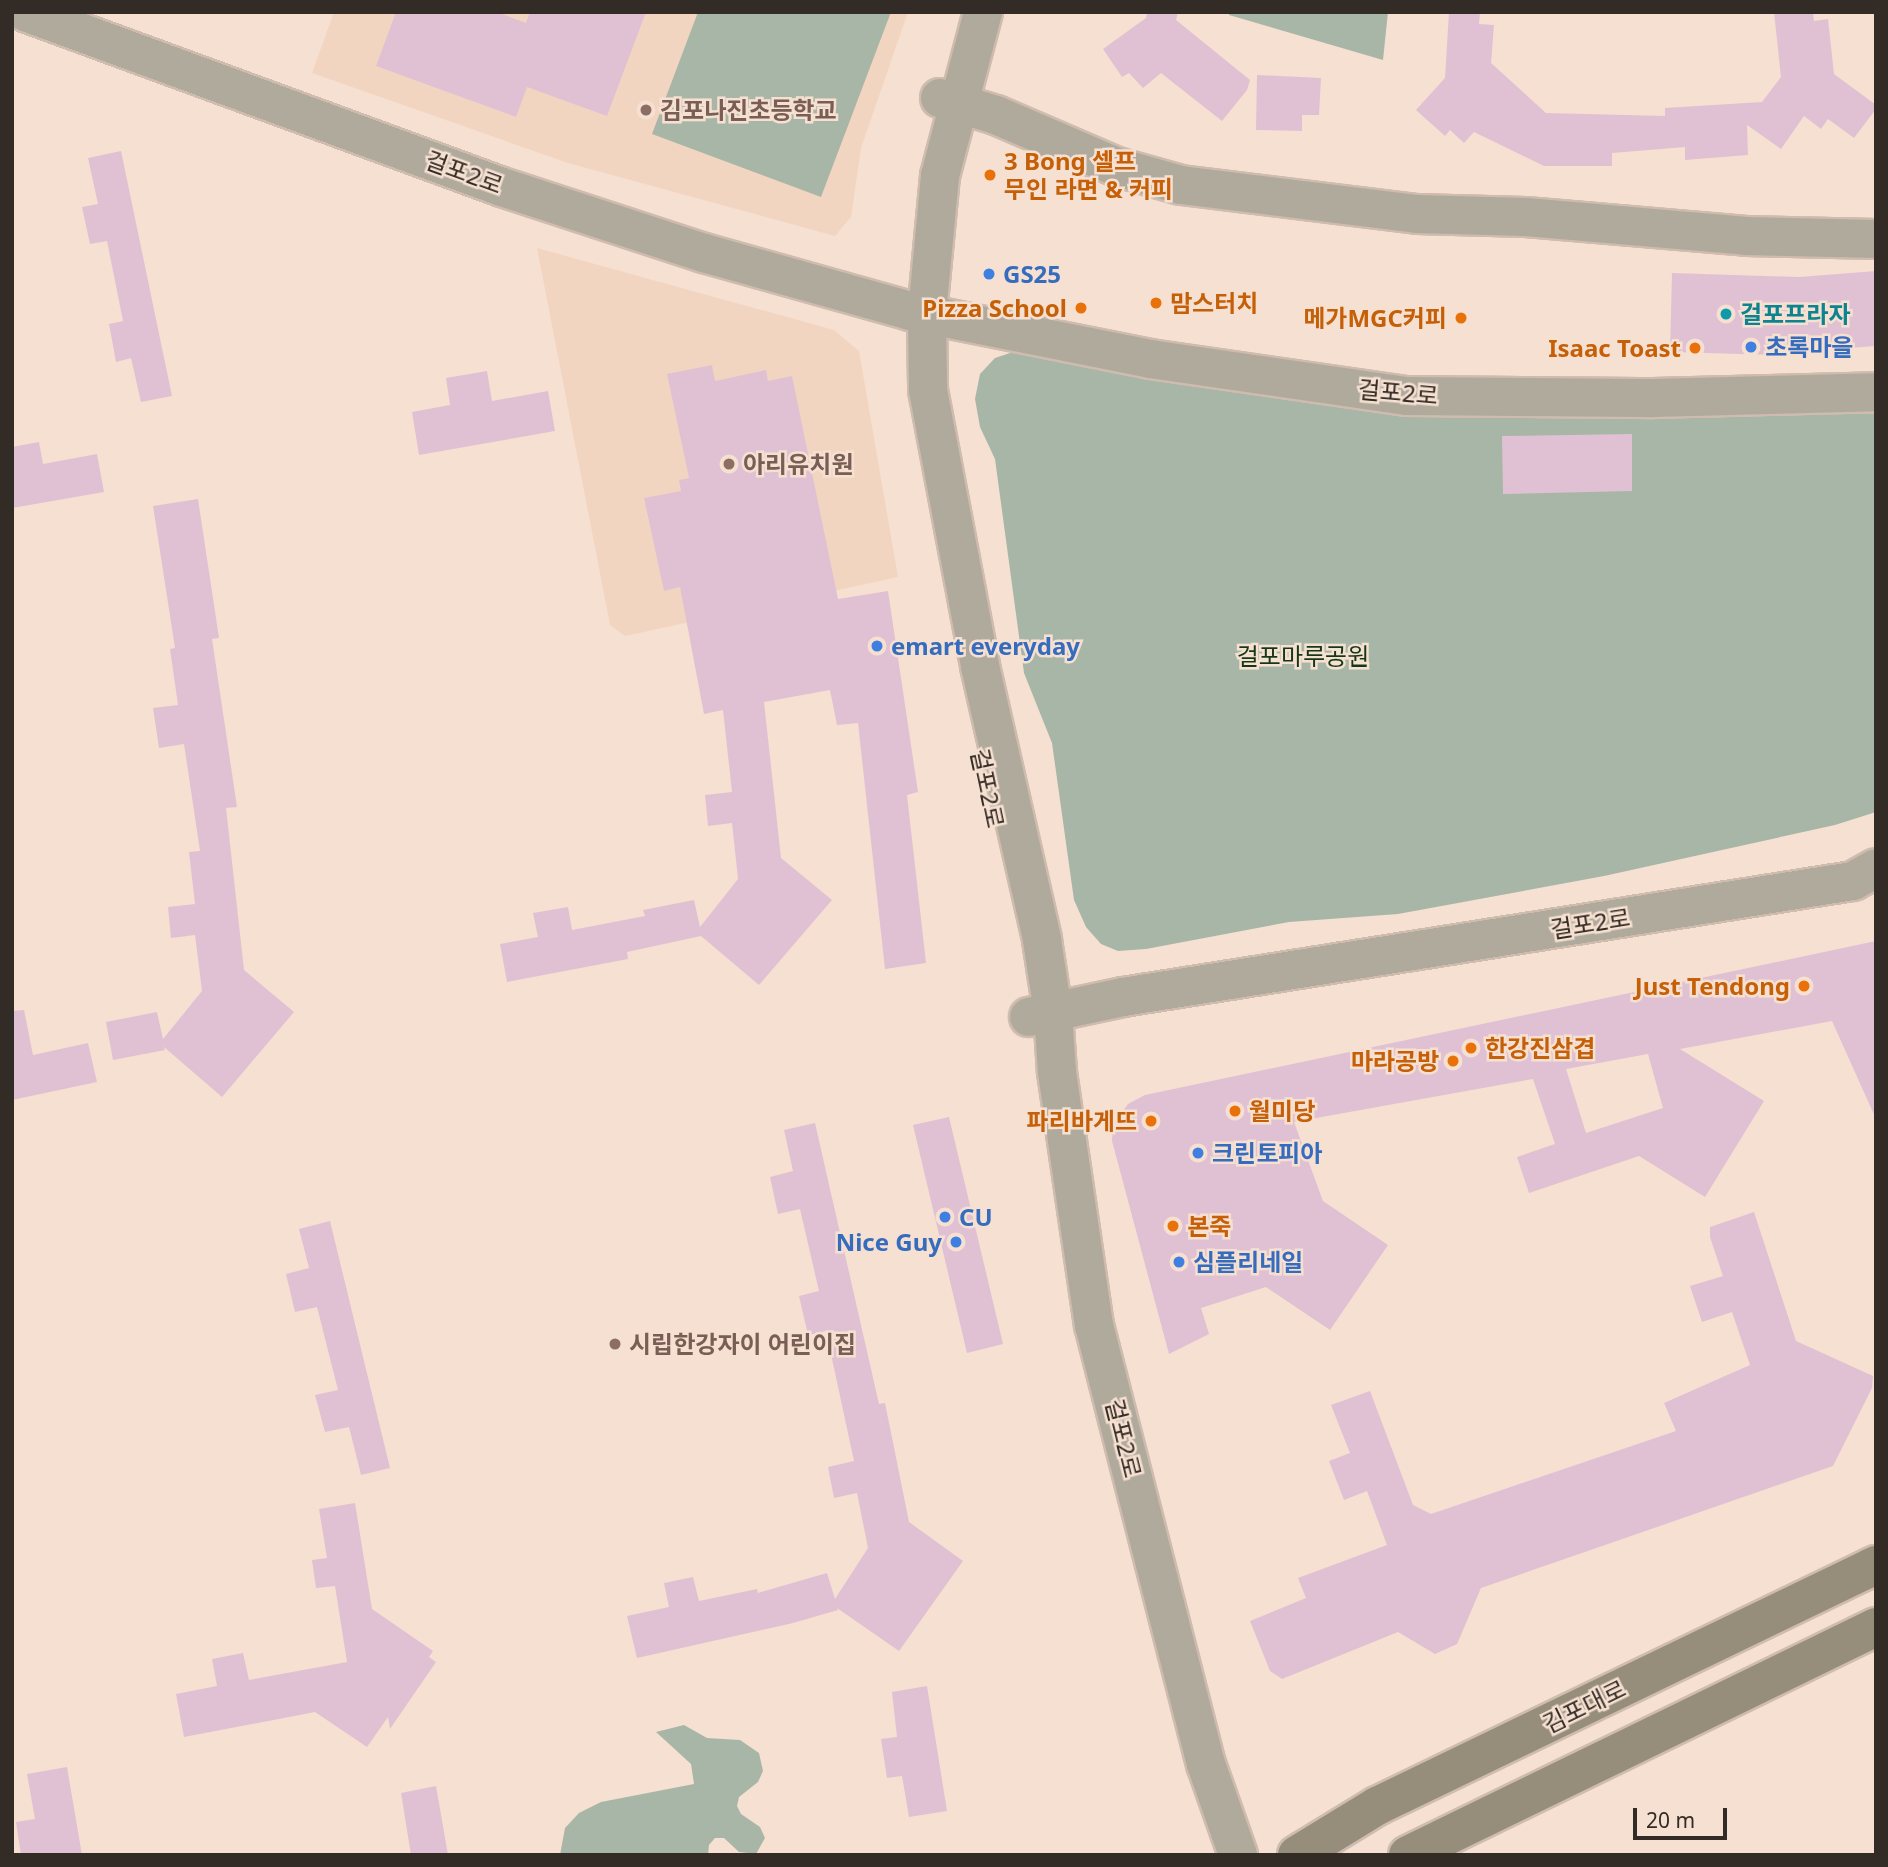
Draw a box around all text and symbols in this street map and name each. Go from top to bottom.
place label: 김포나진초등학교 [660,96,837,124]
marker: 김포나진초등학교 [638,102,654,118]
street label: 걸포2로 [422,145,506,199]
place label: 3 Bong 셀프 무인 라면 & 커피 [1004,147,1173,203]
marker: 3 Bong 셀프 무인 라면 & 커피 [982,167,998,183]
place label: GS25 [1003,260,1061,288]
marker: GS25 [981,266,997,282]
place label: 맘스터치 [1170,289,1258,317]
place label: Pizza School [922,294,1067,322]
marker: 맘스터치 [1148,295,1164,311]
marker: Pizza School [1073,300,1089,316]
place label: 걸포프라자 [1740,300,1850,328]
place label: 메가MGC커피 [1303,304,1447,332]
marker: 걸포프라자 [1718,306,1734,322]
marker: 메가MGC커피 [1453,310,1469,326]
place label: 초록마을 [1765,333,1853,361]
place label: Isaac Toast [1548,334,1681,362]
marker: 초록마을 [1743,339,1759,355]
marker: Isaac Toast [1687,340,1703,356]
street label: 걸포2로 [1357,374,1439,410]
place label: 아리유치원 [743,450,853,478]
marker: 아리유치원 [721,456,737,472]
place label: emart everyday [891,632,1080,660]
marker: emart everyday [869,638,885,654]
park label: 걸포마루공원 [1237,642,1369,670]
street label: 걸포2로 [966,746,1010,830]
street label: 걸포2로 [1548,903,1632,943]
place label: Just Tendong [1635,972,1790,1000]
marker: Just Tendong [1796,978,1812,994]
place label: 한강진삼겹 [1485,1034,1595,1062]
marker: 한강진삼겹 [1463,1040,1479,1056]
place label: 마라공방 [1351,1047,1439,1075]
marker: 마라공방 [1445,1053,1461,1069]
place label: 월미당 [1249,1097,1315,1125]
marker: 월미당 [1227,1103,1243,1119]
place label: 파리바게뜨 [1027,1107,1137,1135]
marker: 파리바게뜨 [1143,1113,1159,1129]
place label: 크린토피아 [1212,1139,1322,1167]
marker: 크린토피아 [1190,1145,1206,1161]
place label: CU [959,1203,993,1231]
marker: CU [937,1209,953,1225]
place label: 본죽 [1187,1212,1231,1240]
marker: 본죽 [1165,1218,1181,1234]
place label: Nice Guy [836,1228,942,1256]
marker: Nice Guy [948,1234,964,1250]
place label: 심플리네일 [1193,1248,1303,1276]
marker: 심플리네일 [1171,1254,1187,1270]
place label: 시립한강자이 어린이집 [629,1330,856,1358]
marker: 시립한강자이 어린이집 [607,1336,623,1352]
street label: 걸포2로 [1100,1396,1148,1480]
street label: 김포대로 [1538,1674,1630,1738]
scale bar [1636,1794,1730,1838]
text: 20 m [1646,1806,1695,1834]

